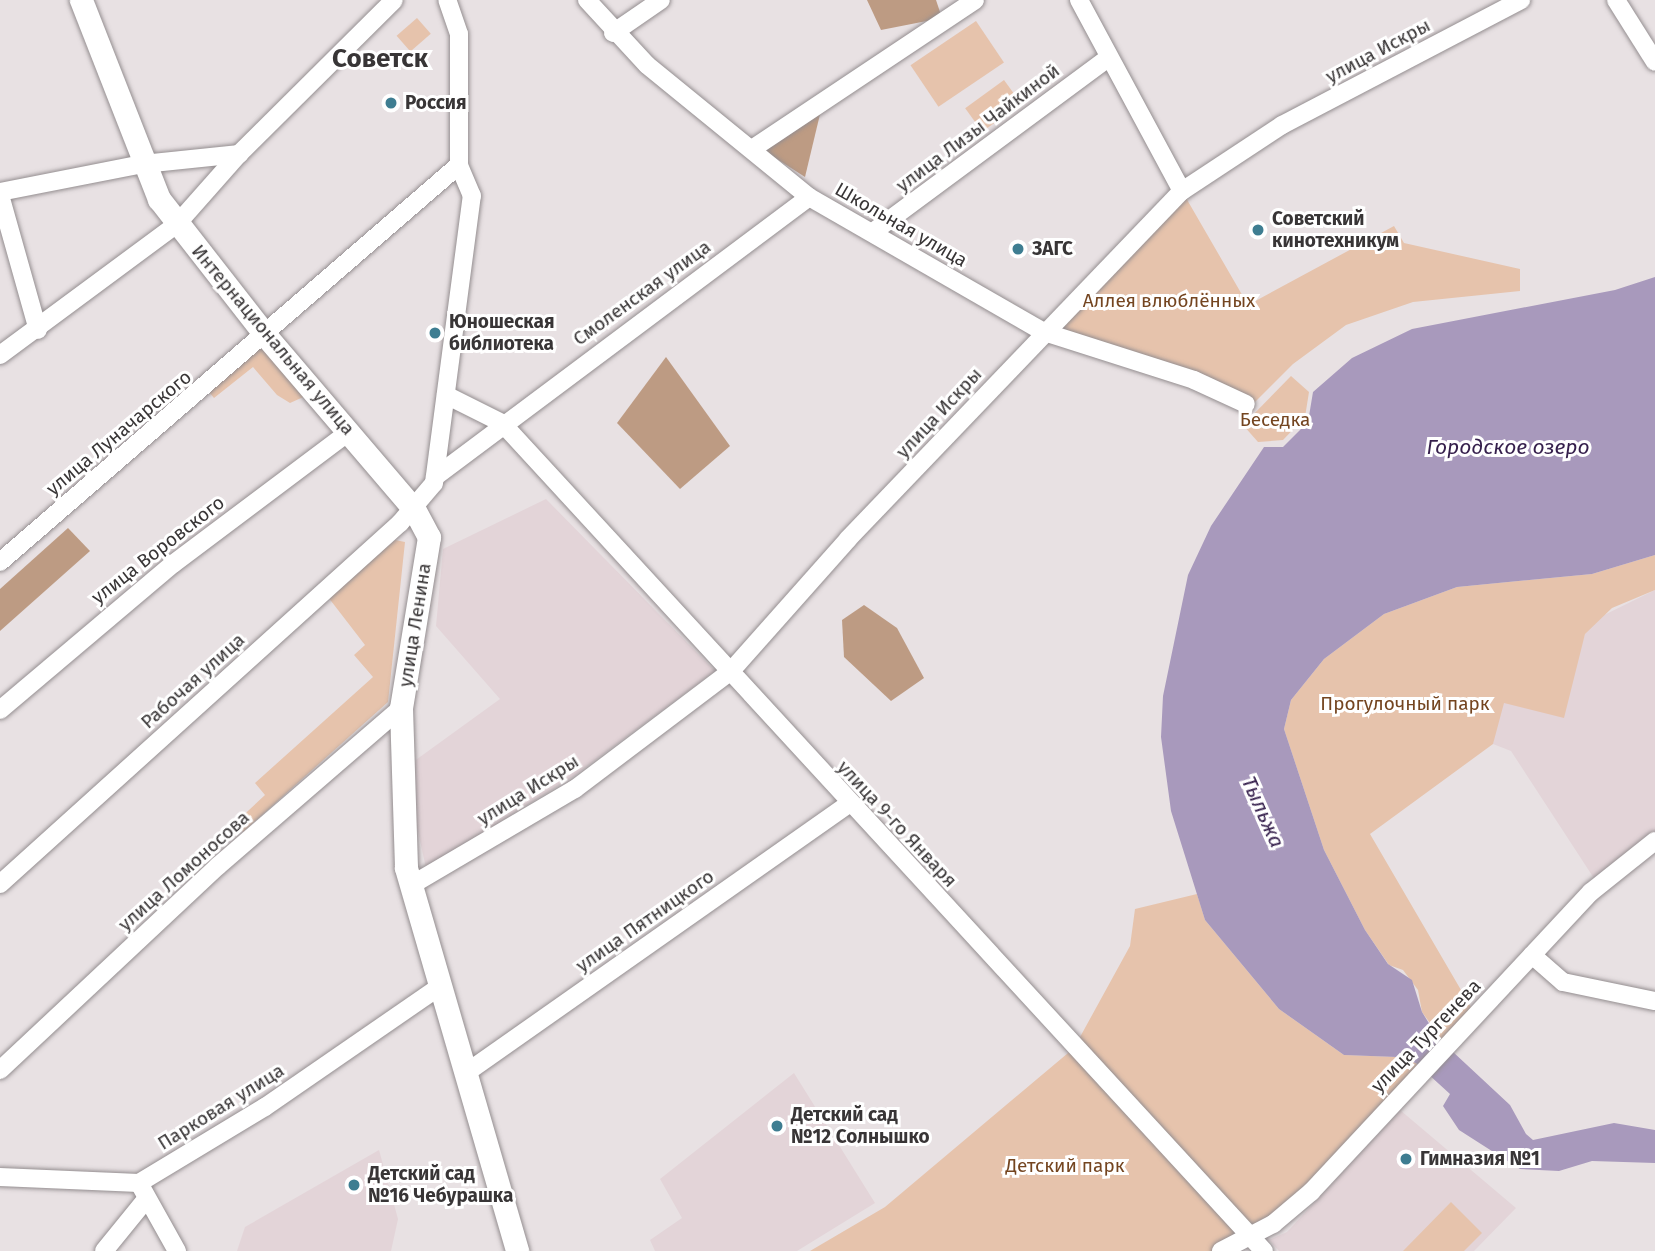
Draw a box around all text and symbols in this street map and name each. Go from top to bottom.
street label: улица Искры [1322,14,1434,88]
district label: Советск [332,43,428,75]
street label: улица Лизы Чайкиной [892,59,1064,197]
place label: Россия [405,92,467,114]
marker: Россия [383,95,399,111]
street label: Школьная улица [831,178,971,272]
place label: Советский кинотехникум [1272,208,1399,252]
marker: Советский кинотехникум [1250,222,1266,238]
street label: Смоленская улица [569,235,715,351]
place label: ЗАГС [1032,238,1073,260]
street label: Интернациональная улица [187,240,359,440]
marker: ЗАГС [1010,241,1026,257]
park label: Аллея влюблённых [1083,290,1255,312]
place label: Юношеская библиотека [449,311,554,355]
marker: Юношеская библиотека [427,325,443,341]
street label: улица Искры [891,363,987,463]
street label: улица Луначарского [42,366,196,500]
park label: Беседка [1240,409,1310,431]
water label: Городское озеро [1426,434,1590,460]
street label: улица Воровского [87,491,229,609]
street label: улица Ленина [394,561,436,689]
street label: Рабочая улица [136,628,250,734]
park label: Прогулочный парк [1320,693,1490,715]
street label: улица Искры [473,750,583,830]
street label: улица 9-го Января [833,756,961,892]
water label: Тыльжа [1236,772,1290,852]
street label: улица Ломоносова [114,806,254,936]
street label: улица Пятницкого [572,865,718,977]
street label: улица Тургенева [1366,975,1486,1097]
street label: Парковая улица [154,1059,288,1155]
place label: Детский сад №12 Солнышко [791,1104,930,1148]
marker: Детский сад №12 Солнышко [769,1118,785,1134]
place label: Гимназия №1 [1420,1148,1540,1170]
marker: Гимназия №1 [1398,1151,1414,1167]
park label: Детский парк [1005,1155,1125,1177]
place label: Детский сад №16 Чебурашка [368,1163,513,1207]
marker: Детский сад №16 Чебурашка [346,1177,362,1193]

